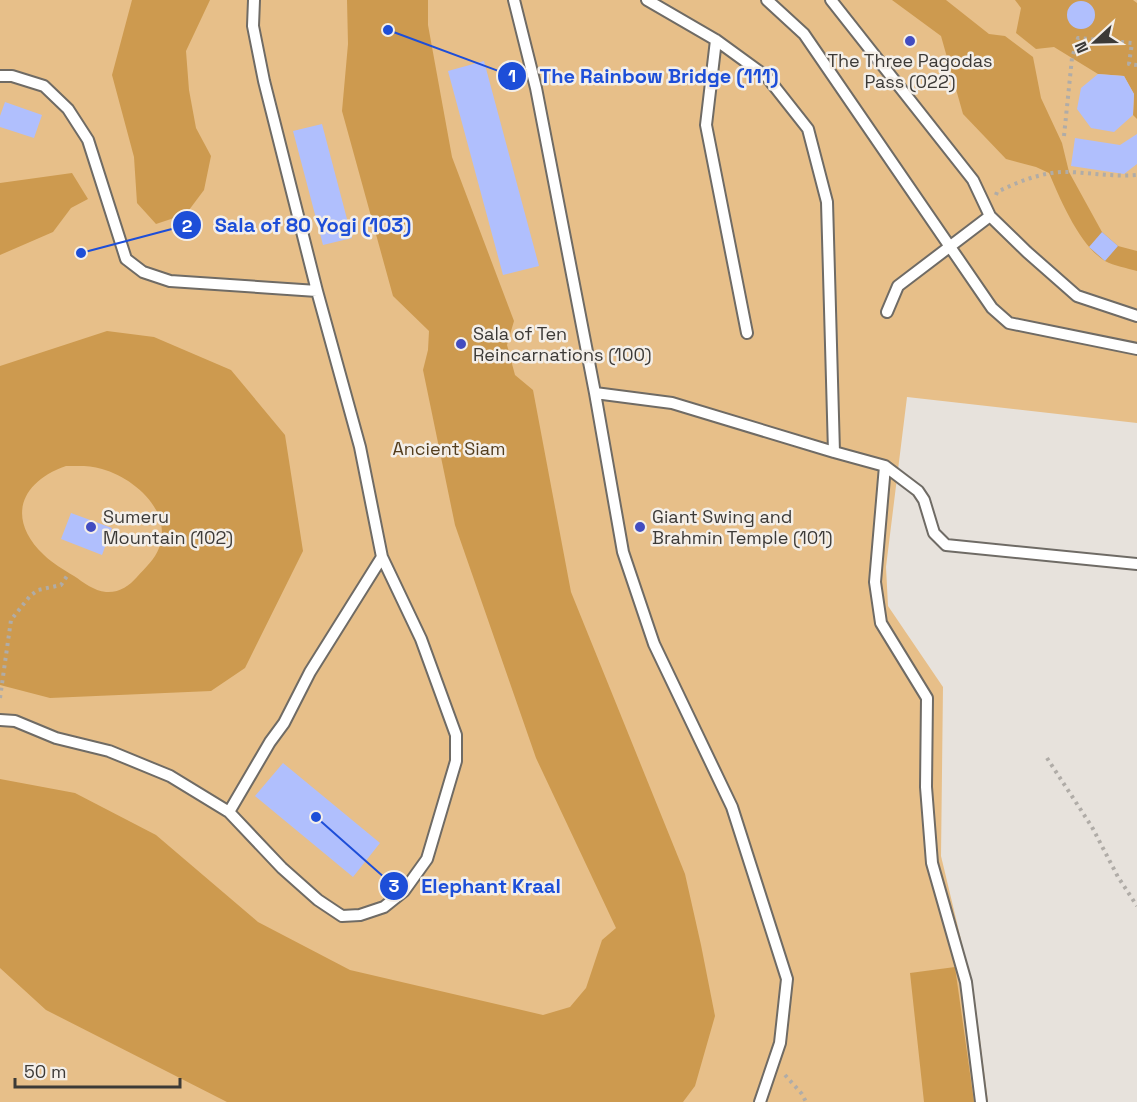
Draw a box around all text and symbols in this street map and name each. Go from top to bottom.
north arrow [1065,12,1125,72]
marker: The Three Pagodas Pass (022) [903,34,917,48]
text: N [1070,39,1093,56]
place label: The Three Pagodas Pass (022) [827,49,993,93]
callout: The Rainbow Bridge (111) [497,57,790,95]
text: The Rainbow Bridge (111) [539,63,779,89]
text: 1 [508,64,516,87]
callout: Sala of 80 Yogi (103) [172,206,423,244]
text: Sala of 80 Yogi (103) [215,212,411,238]
text: 2 [182,214,193,237]
place label: Sala of Ten Reincarnations (100) [473,322,652,366]
marker: Sala of Ten Reincarnations (100) [454,337,468,351]
park label: Ancient Siam [392,437,506,460]
place label: Sumeru Mountain (102) [103,505,233,549]
place label: Giant Swing and Brahmin Temple (101) [652,505,833,549]
marker: Sumeru Mountain (102) [84,520,98,534]
marker: Giant Swing and Brahmin Temple (101) [633,520,647,534]
callout: Elephant Kraal [379,867,572,905]
text: Elephant Kraal [421,873,561,899]
text: 3 [389,874,400,897]
scale bar [15,1051,180,1089]
text: 50 m [24,1060,66,1083]

